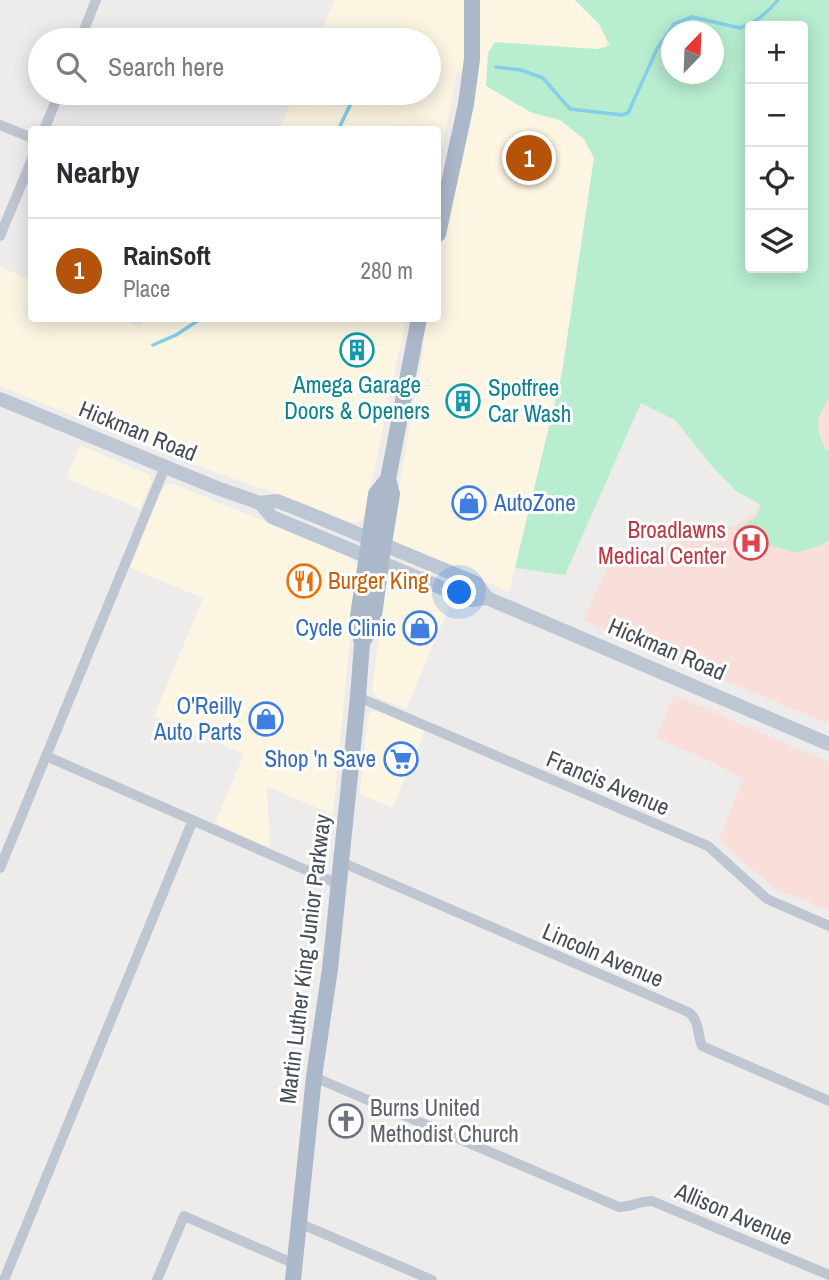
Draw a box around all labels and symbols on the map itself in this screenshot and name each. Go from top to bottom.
north arrow [661,21,724,84]
pin: 1 [506,132,552,184]
building icon: Amega Garage Doors & Openers [338,331,376,369]
place label: Amega Garage Doors & Openers [284,369,430,426]
place label: Spotfree Car Wash [488,372,571,429]
building icon: Spotfree Car Wash [444,382,482,420]
street label: Hickman Road [75,393,202,468]
shop icon: AutoZone [450,484,488,522]
place label: AutoZone [493,487,576,518]
place label: Broadlawns Medical Center [598,514,727,571]
hospital icon: Broadlawns Medical Center [732,524,770,562]
restaurant icon: Burger King [285,562,323,600]
place label: Burger King [328,565,429,596]
your location [442,575,476,609]
shop icon: Cycle Clinic [401,609,439,647]
street label: Hickman Road [604,610,731,687]
place label: Cycle Clinic [295,612,396,643]
place label: O'Reilly Auto Parts [153,690,243,747]
shop icon: O'Reilly Auto Parts [247,700,285,738]
supermarket icon: Shop 'n Save [382,740,420,778]
place label: Shop 'n Save [264,743,376,774]
street label: Francis Avenue [542,743,674,822]
street label: Martin Luther King Junior Parkway [271,812,338,1105]
street label: Lincoln Avenue [538,915,668,994]
place label: Burns United Methodist Church [370,1092,519,1149]
church icon: Burns United Methodist Church [327,1102,365,1140]
street label: Allison Avenue [670,1175,798,1252]

